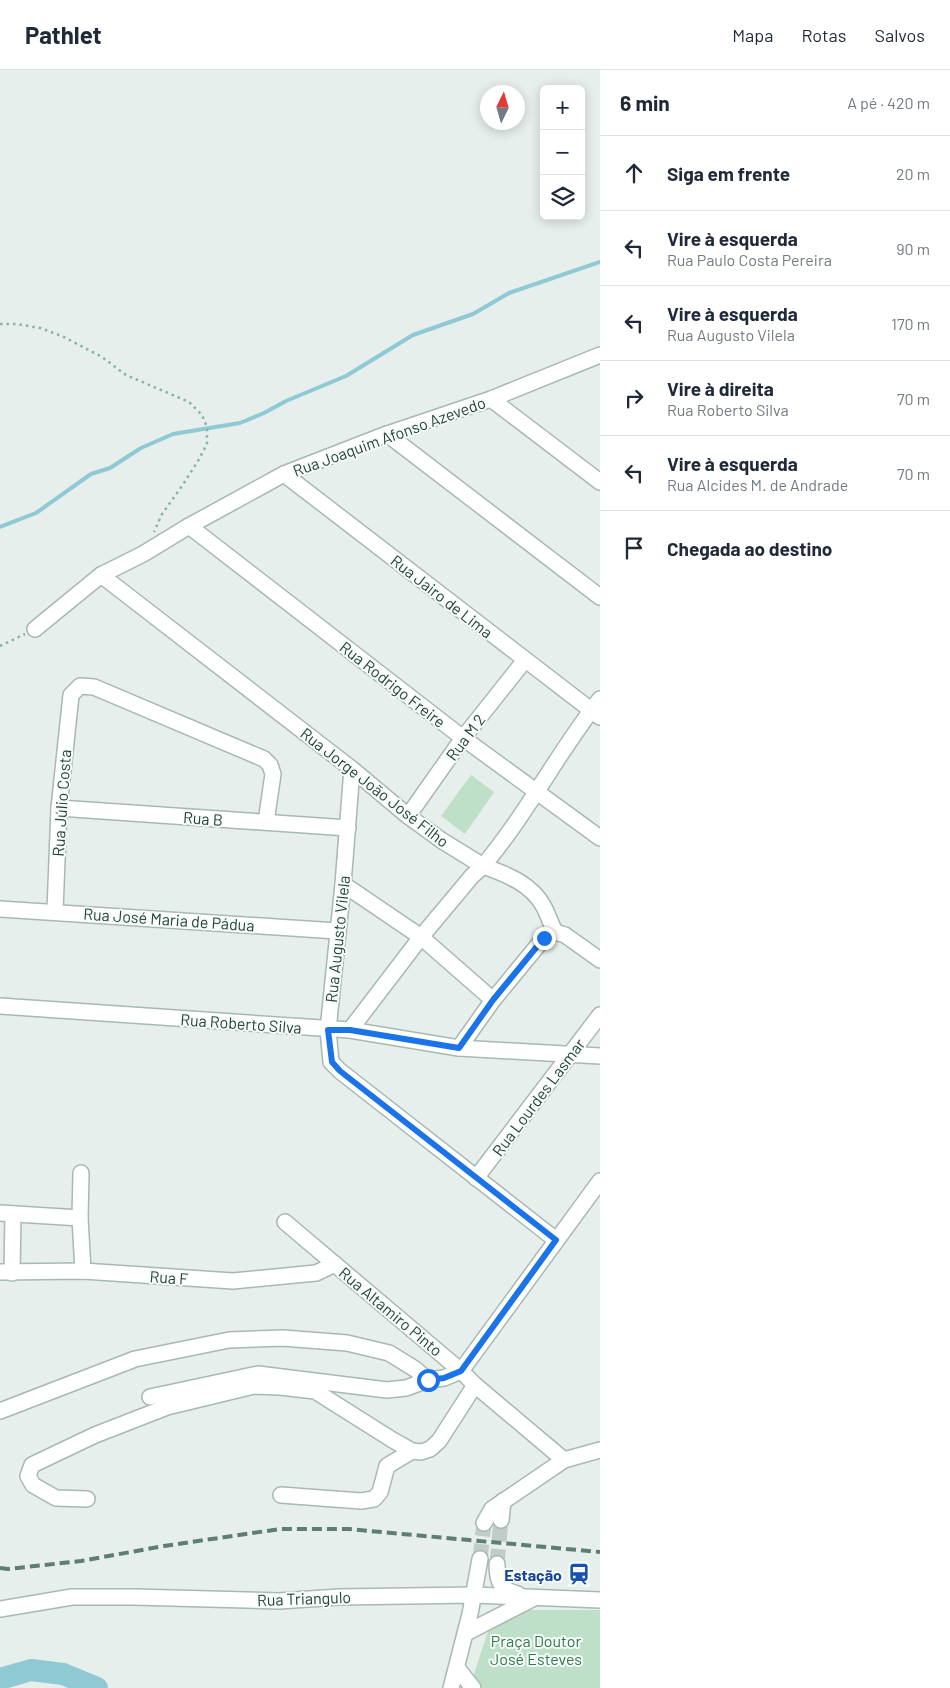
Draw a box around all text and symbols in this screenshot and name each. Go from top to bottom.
text: Pathlet [25,20,102,49]
text: Mapa [732,24,773,46]
text: Rotas [801,24,846,46]
text: Salvos [874,24,925,46]
north arrow [480,85,525,130]
map controls [540,85,585,220]
button: + [540,85,585,130]
text: 6 min [620,90,670,115]
text: A pé · 420 m [847,93,930,112]
button: − [540,130,585,175]
icon: ahead [620,159,648,187]
text: Siga em frente [667,162,790,185]
text: 20 m [896,164,930,183]
button: layers [540,175,585,220]
text: Vire à esquerda [667,227,798,250]
icon: left [620,234,648,262]
text: 90 m [896,239,930,258]
text: Rua Paulo Costa Pereira [667,250,832,269]
text: Vire à esquerda [667,302,798,325]
icon: left [620,309,648,337]
text: 170 m [891,314,930,333]
text: Rua Augusto Vilela [667,325,795,344]
text: Vire à direita [667,377,774,400]
icon: right [620,384,648,412]
text: 70 m [897,389,930,408]
street label: Rua Joaquim Afonso Azevedo [290,392,488,480]
text: Rua Roberto Silva [667,400,789,419]
text: Vire à esquerda [667,452,798,475]
icon: left [620,459,648,487]
text: 70 m [897,464,930,483]
text: Rua Alcides M. de Andrade [667,475,848,494]
icon: arrive [620,534,648,562]
text: Chegada ao destino [667,537,832,560]
street label: Rua Jairo de Lima [387,550,497,642]
street label: Rua Rodrigo Freire [336,637,450,731]
street label: Rua M 2 [441,710,489,764]
street label: Rua Jorge João José Filho [297,723,453,851]
street label: Rua Júlio Costa [48,749,74,857]
street label: Rua B [182,807,224,829]
street label: Rua Augusto Vilela [321,874,353,1004]
street label: Rua José Maria de Pádua [83,904,255,934]
route end [533,927,556,950]
street label: Rua Roberto Silva [180,1009,302,1037]
street label: Rua Lourdes Lasmar [488,1034,588,1159]
street label: Rua Altamiro Pinto [336,1262,446,1360]
street label: Rua F [149,1266,189,1288]
route start [417,1369,440,1392]
station icon: Estação [566,1561,592,1587]
place label: Estação [504,1565,562,1584]
street label: Rua Triangulo [257,1587,351,1609]
park label: Praça Doutor José Esteves [490,1631,582,1668]

